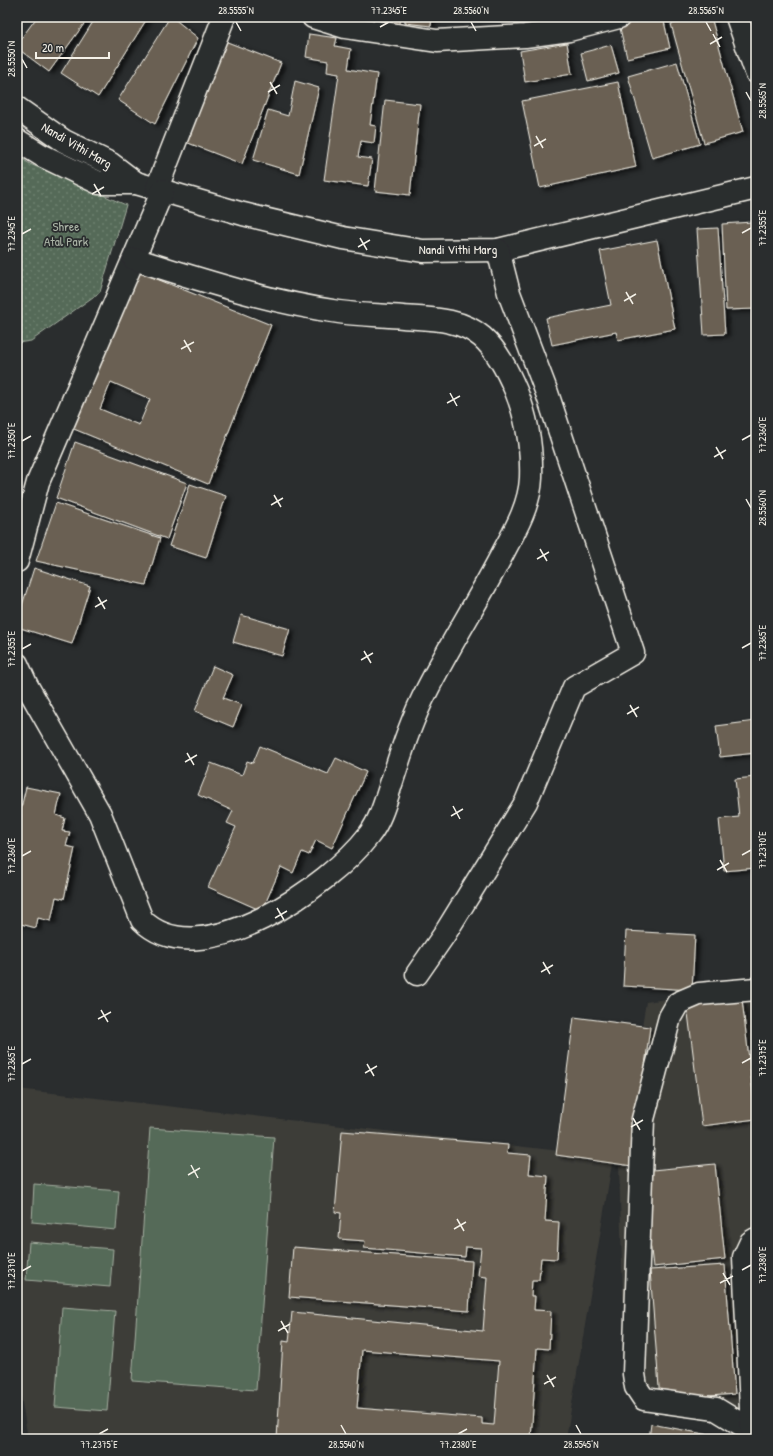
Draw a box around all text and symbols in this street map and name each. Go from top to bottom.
text: 28.5555°N [218,4,254,17]
text: 77.2345°E [371,4,408,17]
text: 28.5560°N [453,4,489,17]
text: 28.5565°N [688,4,724,17]
scale bar [36,34,109,60]
text: 20 m [42,39,64,56]
text: 28.5550°N [5,41,18,77]
text: 28.5565°N [756,83,769,119]
street label: Nandi Vithi Marg [38,118,116,173]
text: 77.2355°E [756,209,769,246]
text: 77.2345°E [5,215,18,252]
park label: Shree Atal Park [44,217,89,250]
street label: Nandi Vithi Marg [419,240,497,258]
text: 77.2360°E [756,416,769,453]
text: 77.2350°E [5,422,18,459]
text: 28.5560°N [756,490,769,526]
text: 77.2365°E [756,624,769,661]
text: 77.2355°E [5,630,18,667]
text: 77.2370°E [756,831,769,869]
text: 77.2360°E [5,837,18,874]
text: 77.2375°E [756,1039,769,1077]
text: 77.2365°E [5,1045,18,1082]
text: 77.2380°E [756,1246,769,1283]
text: 77.2370°E [5,1252,18,1290]
text: 77.2375°E [80,1438,118,1451]
text: 28.5540°N [328,1438,364,1451]
text: 77.2380°E [440,1438,477,1451]
text: 28.5545°N [563,1438,599,1451]

